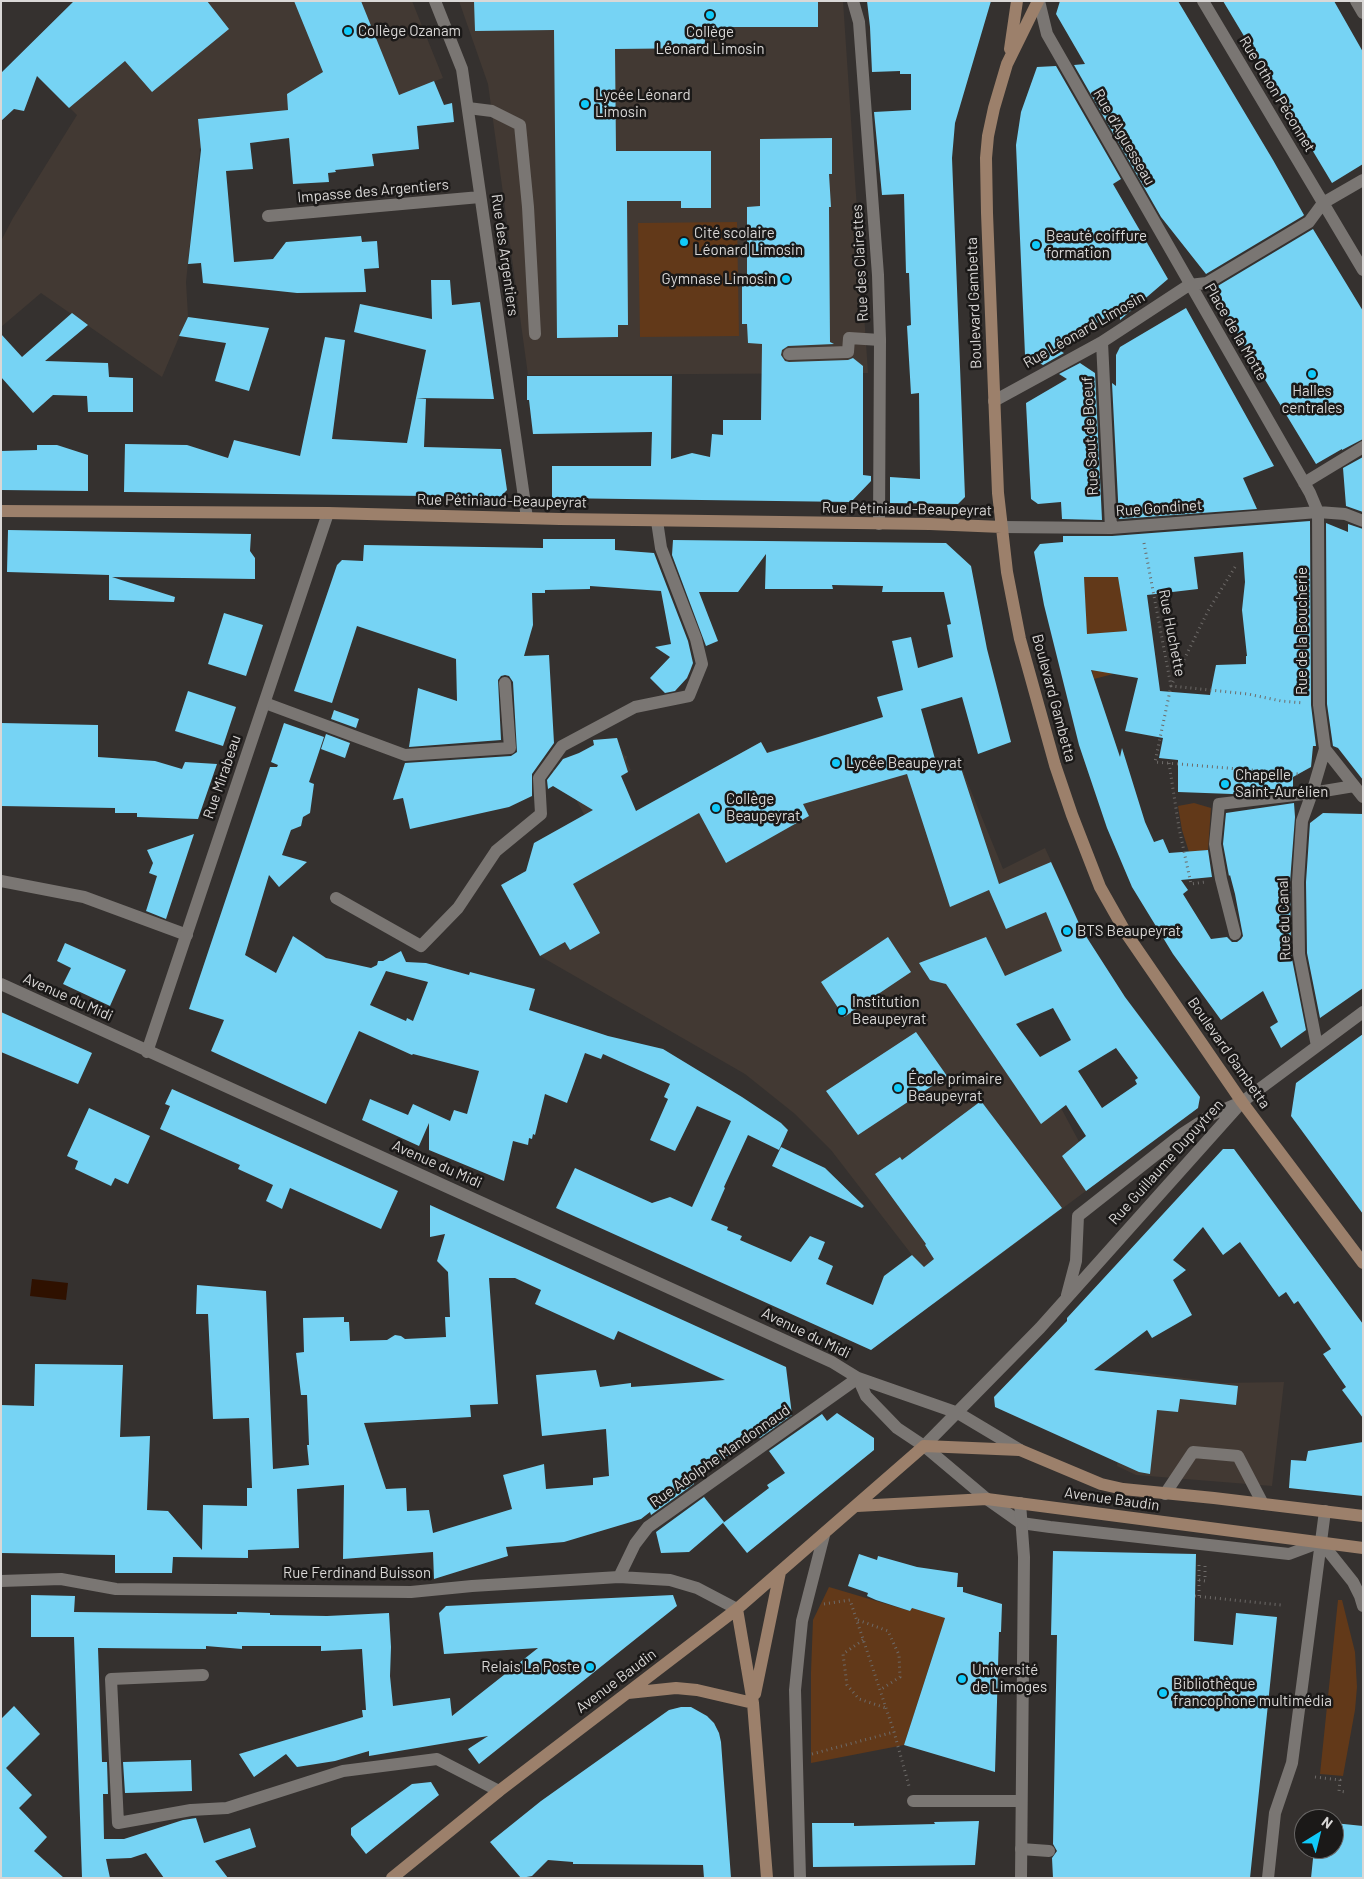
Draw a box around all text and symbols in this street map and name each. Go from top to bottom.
marker: Collège Léonard Limosin [704,9,716,21]
place label: Collège Ozanam [358,22,461,40]
place label: Collège Léonard Limosin [656,23,764,58]
marker: Collège Ozanam [342,25,354,37]
street label: Rue Othon Péconnet [1235,33,1319,155]
place label: Lycée Léonard Limosin [595,86,691,121]
street label: Rue d'Aguesseau [1089,86,1159,188]
marker: Lycée Léonard Limosin [579,98,591,110]
street label: Impasse des Argentiers [296,175,450,207]
street label: Rue des Argentiers [488,193,522,317]
street label: Rue des Clairettes [848,204,872,322]
place label: Cité scolaire Léonard Limosin [694,224,803,259]
place label: Beauté coiffure formation [1046,227,1147,262]
marker: Cité scolaire Léonard Limosin [678,236,690,248]
street label: Boulevard Gambetta [963,237,985,369]
marker: Beauté coiffure formation [1030,239,1042,251]
place label: Gymnase Limosin [662,270,776,288]
marker: Gymnase Limosin [780,273,792,285]
street label: Place de la Motte [1201,280,1271,384]
street label: Rue Léonard Limosin [1020,288,1148,372]
marker: Halles centrales [1306,368,1318,380]
street label: Rue Saut de Boeuf [1078,376,1102,496]
place label: Halles centrales [1282,382,1342,417]
street label: Rue Pétiniaud-Beaupeyrat [417,491,587,511]
street label: Rue Gondinet [1115,496,1203,520]
street label: Rue Pétiniaud-Beaupeyrat [822,499,992,519]
street label: Rue de la Boucherie [1293,567,1311,695]
street label: Rue Huchette [1155,588,1189,678]
street label: Boulevard Gambetta [1028,632,1080,764]
street label: Rue Mirabeau [199,733,245,821]
place label: Lycée Beaupeyrat [846,754,962,772]
marker: Lycée Beaupeyrat [830,757,842,769]
place label: Chapelle Saint-Aurélien [1235,766,1328,801]
marker: Chapelle Saint-Aurélien [1219,778,1231,790]
place label: Collège Beaupeyrat [726,790,800,825]
marker: Collège Beaupeyrat [710,802,722,814]
street label: Rue du Canal [1274,877,1294,961]
place label: BTS Beaupeyrat [1077,922,1181,940]
marker: BTS Beaupeyrat [1061,925,1073,937]
street label: Avenue du Midi [20,969,116,1025]
place label: Institution Beaupeyrat [852,993,926,1028]
street label: Boulevard Gambetta [1184,994,1274,1112]
marker: Institution Beaupeyrat [836,1005,848,1017]
place label: École primaire Beaupeyrat [908,1070,1002,1105]
marker: École primaire Beaupeyrat [892,1082,904,1094]
street label: Rue Guillaume Dupuytren [1105,1096,1227,1228]
street label: Avenue du Midi [389,1136,485,1192]
street label: Avenue du Midi [759,1304,853,1362]
street label: Rue Adolphe Mandonnaud [646,1401,794,1511]
street label: Avenue Baudin [1063,1483,1161,1515]
street label: Rue Ferdinand Buisson [283,1564,431,1582]
street label: Avenue Baudin [572,1645,660,1717]
place label: Relais La Poste [481,1658,580,1676]
marker: Relais La Poste [584,1661,596,1673]
place label: Université de Limoges [972,1661,1047,1696]
marker: Université de Limoges [956,1673,968,1685]
place label: Bibliothèque francophone multimédia [1173,1675,1332,1710]
marker: Bibliothèque francophone multimédia [1157,1687,1169,1699]
north arrow [1294,1809,1344,1859]
text: N [1319,1813,1336,1832]

